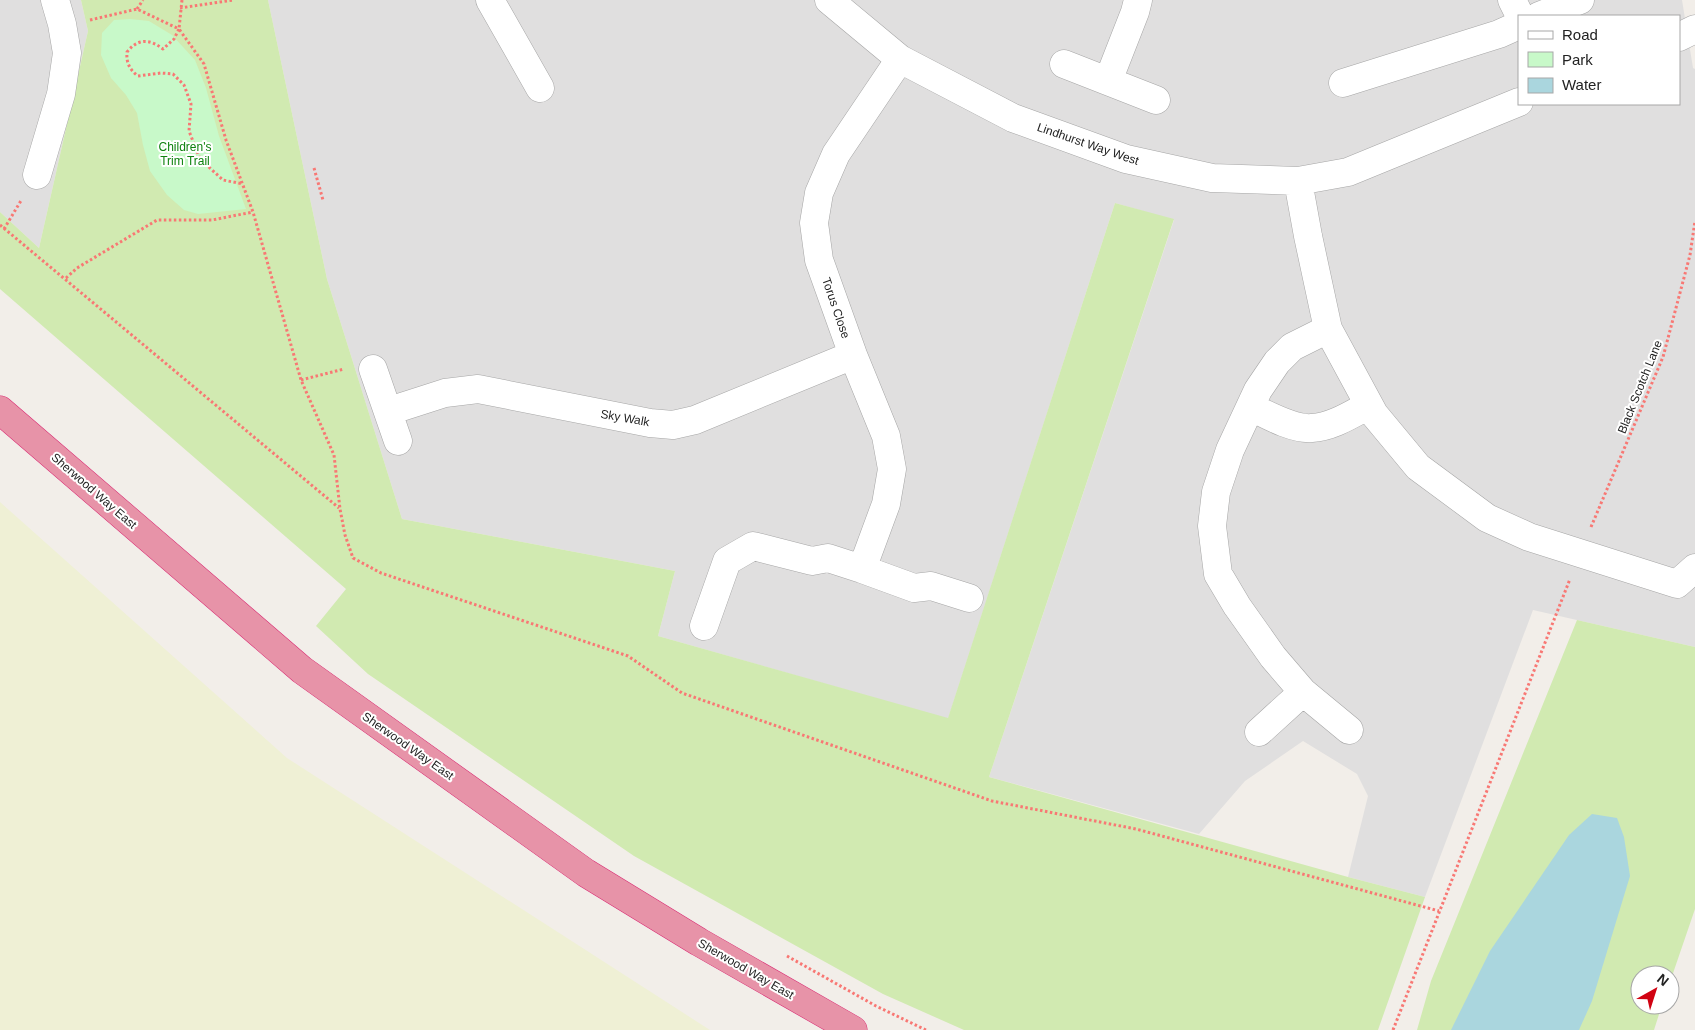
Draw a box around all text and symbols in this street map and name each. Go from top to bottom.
legend [1518,15,1680,105]
text: Road [1562,26,1598,43]
text: Park [1562,51,1593,68]
text: Water [1562,76,1601,93]
street label: Lindhurst Way West [1035,120,1141,168]
park label: Children's Trim Trail [159,140,211,168]
street label: Torus Close [819,276,853,341]
street label: Black Scotch Lane [1615,338,1665,436]
street label: Sky Walk [599,407,652,429]
street label: Sherwood Way East [49,450,140,532]
street label: Sherwood Way East [360,709,457,783]
street label: Sherwood Way East [696,936,797,1002]
north arrow [1630,965,1680,1015]
text: N [1654,970,1672,989]

